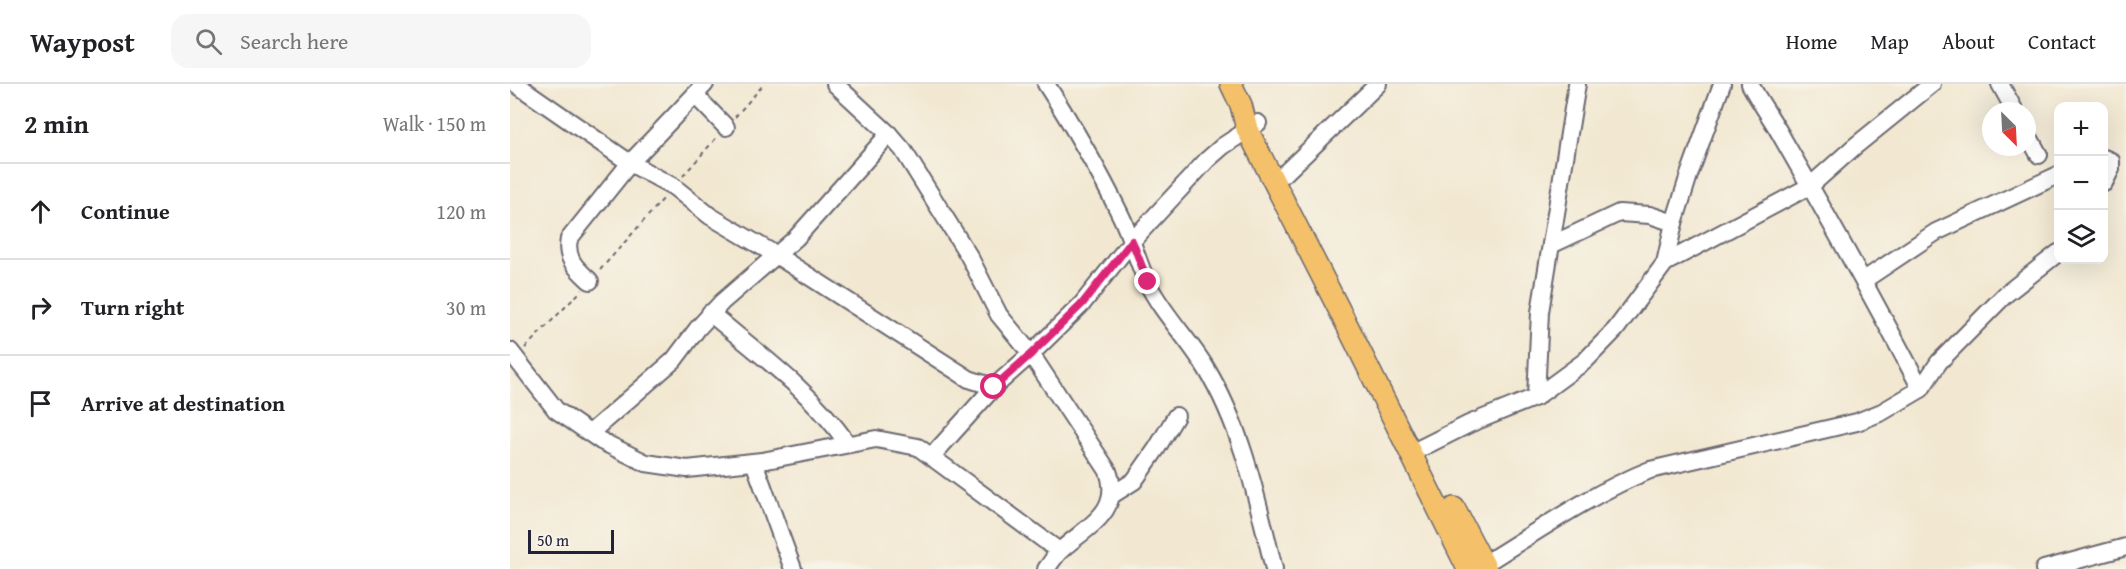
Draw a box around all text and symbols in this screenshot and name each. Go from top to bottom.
search box [171,14,591,68]
text: Waypost [30,21,135,62]
icon: search [192,25,225,58]
text: Search here [240,25,348,57]
text: Home [1786,26,1837,57]
text: Map [1870,26,1909,57]
text: About [1942,26,1995,57]
text: Contact [2028,26,2096,57]
north arrow [1982,102,2036,156]
map controls [2054,102,2108,264]
button: + [2054,102,2108,156]
text: 2 min [24,104,89,143]
text: Walk · 150 m [383,109,486,138]
button: − [2054,156,2108,210]
icon: ahead [24,195,57,228]
text: Continue [81,195,170,227]
text: 120 m [436,197,486,226]
button: layers [2054,210,2108,264]
route end [1134,268,1160,294]
icon: right [24,291,57,324]
text: Turn right [81,291,184,323]
text: 30 m [446,293,486,322]
route start [980,373,1006,399]
icon: arrive [24,387,57,420]
text: Arrive at destination [81,387,285,419]
scale bar [528,527,614,554]
text: 50 m [537,528,569,552]

